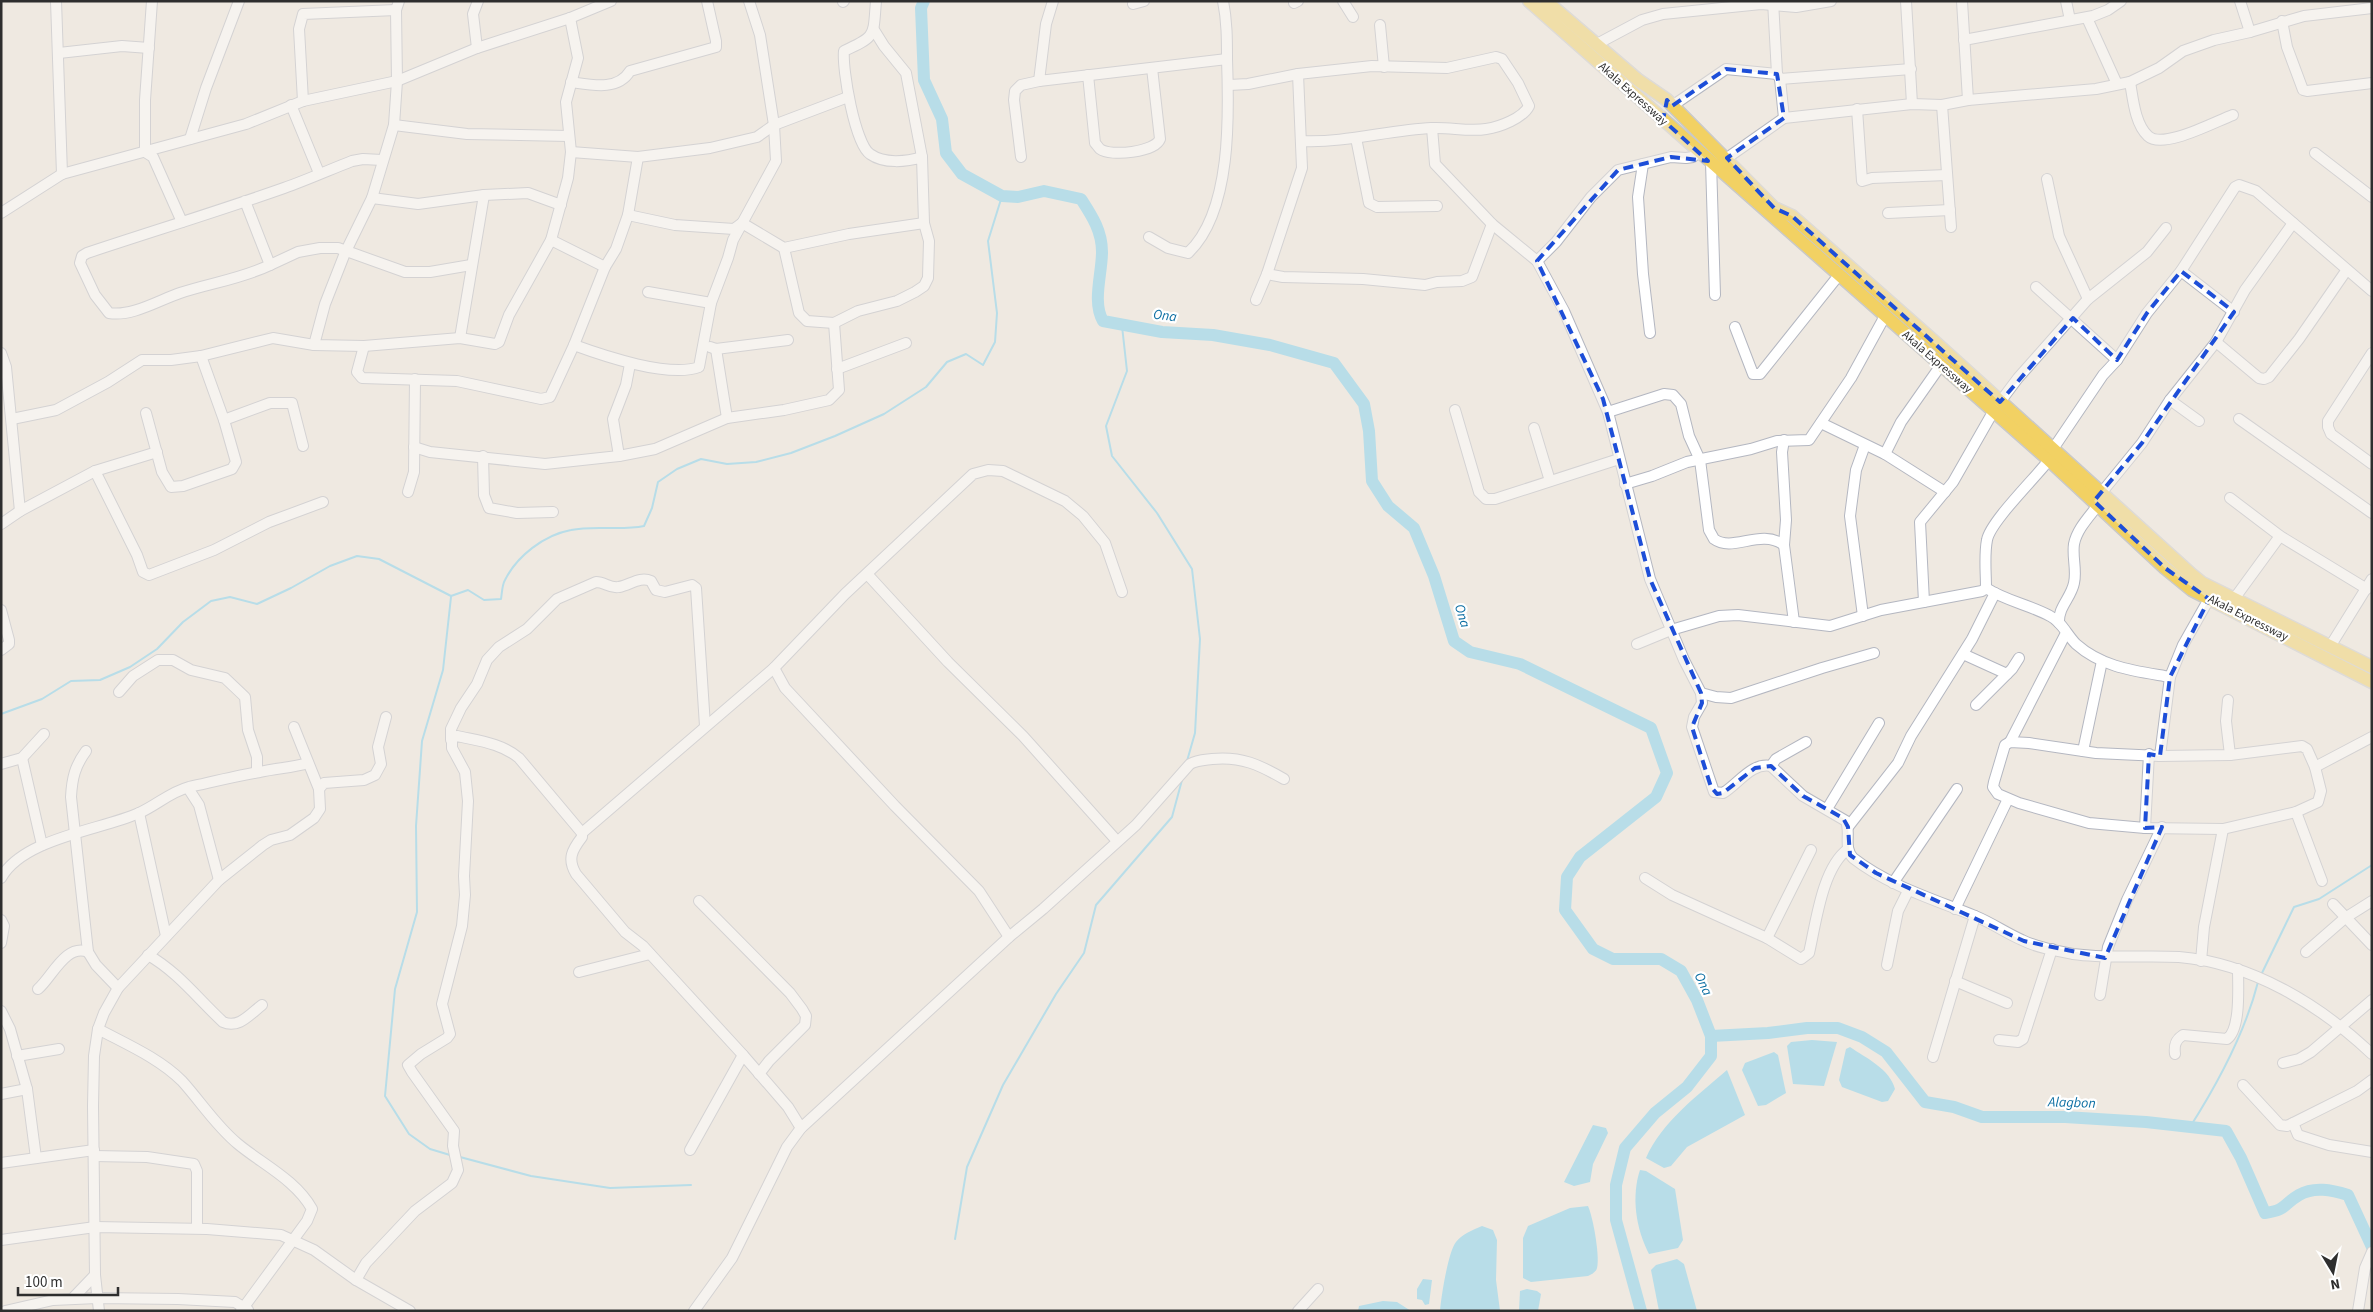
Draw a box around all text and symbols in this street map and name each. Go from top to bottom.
street label: Akala Expressway [1595,58,1672,130]
water label: Ona [1152,305,1178,327]
street label: Akala Expressway [1898,327,1976,398]
street label: Akala Expressway [2205,590,2291,646]
water label: Ona [1449,602,1475,631]
water label: Ona [1689,969,1717,999]
water label: Alagbon [2047,1092,2096,1114]
north arrow [2308,1247,2358,1297]
scale bar [18,1264,118,1296]
text: 100 m [25,1272,63,1293]
text: N [2329,1273,2341,1294]

